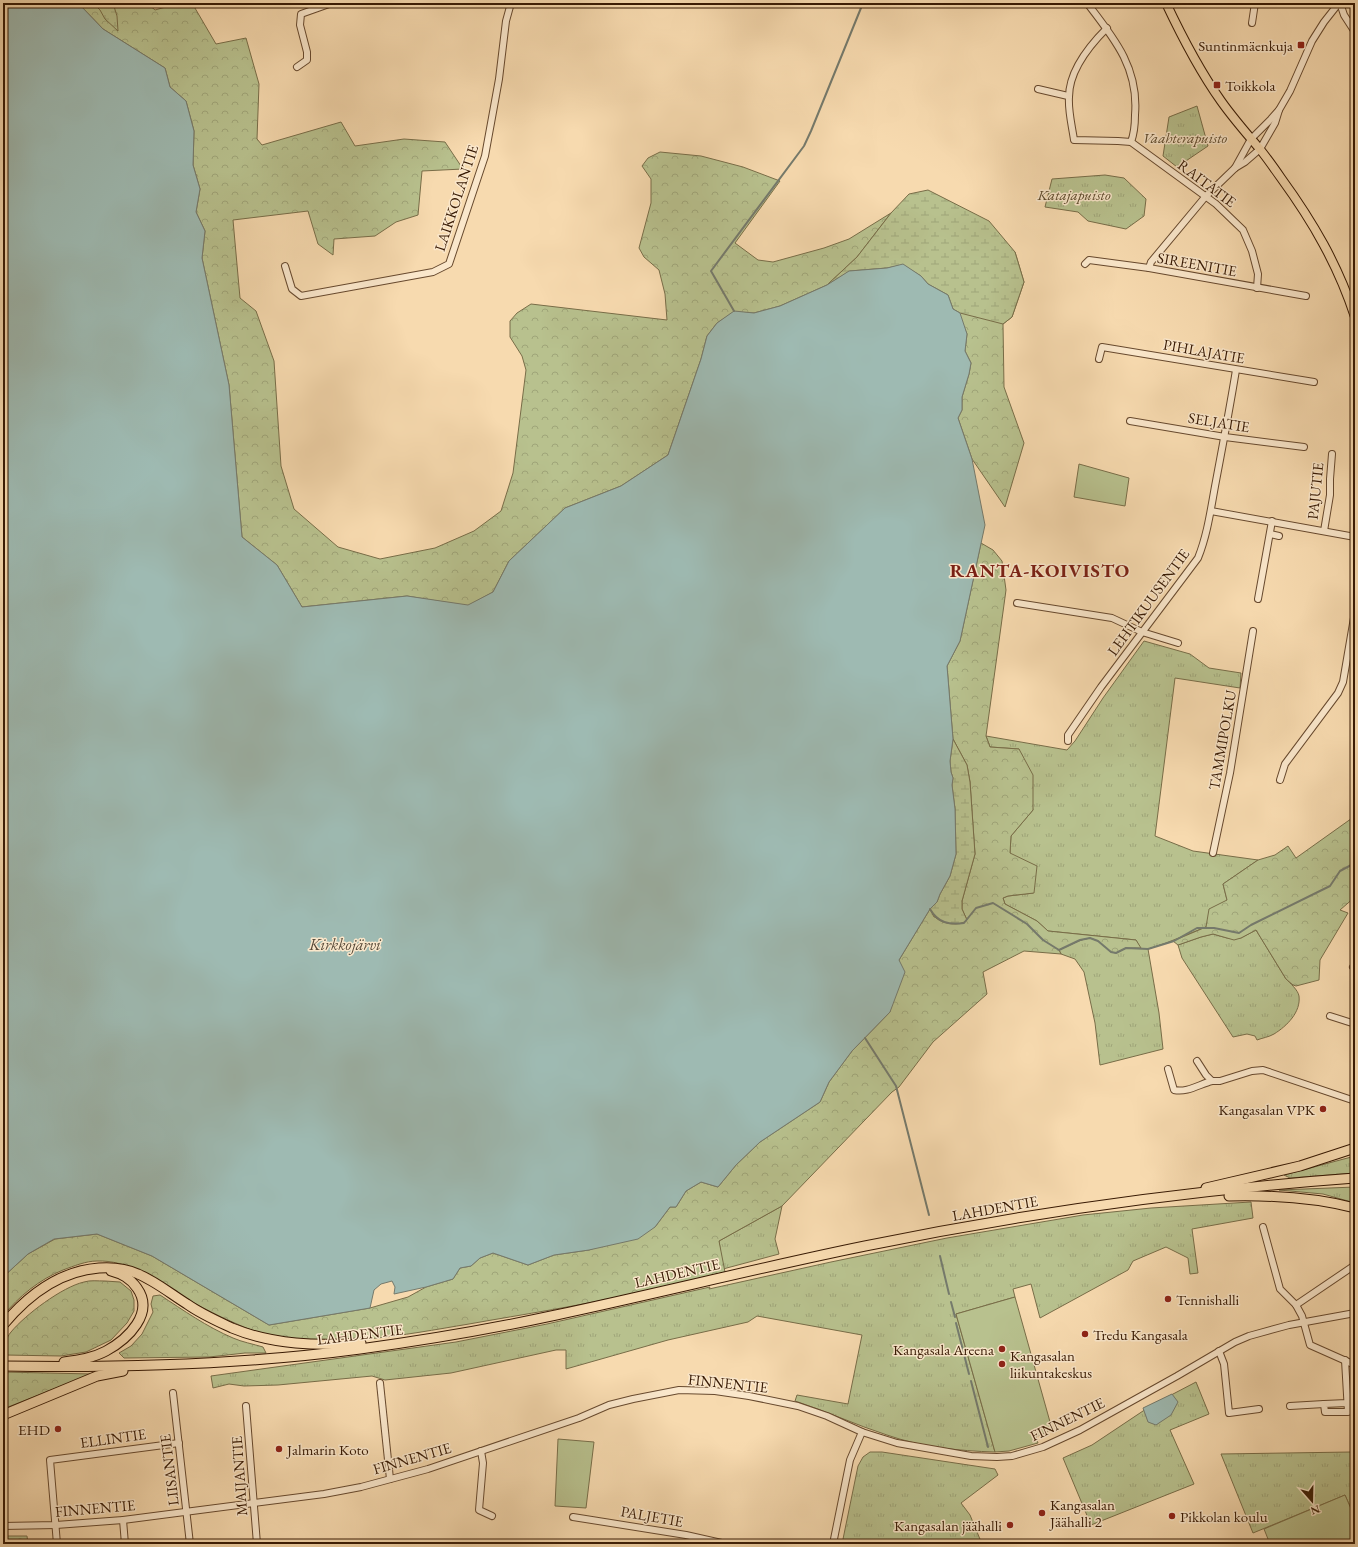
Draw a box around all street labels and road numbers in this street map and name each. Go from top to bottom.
street label: LAIKKOLANTIE [430,142,482,254]
street label: RAITATIE [1174,155,1240,211]
street label: SIREENITIE [1156,248,1239,280]
street label: PIHLAJATIE [1162,334,1247,368]
street label: SELJATIE [1187,408,1252,436]
street label: PAJUTIE [1303,461,1327,520]
street label: LEHTIKUUSENTIE [1103,544,1194,659]
street label: TAMMIPOLKU [1204,689,1240,791]
street label: LAHDENTIE [951,1191,1040,1225]
street label: LAHDENTIE [633,1254,722,1292]
street label: LAHDENTIE [316,1319,405,1349]
street label: FINNENTIE [687,1369,770,1397]
street label: FINNENTIE [1027,1393,1108,1445]
street label: ELLINTIE [79,1424,148,1452]
street label: LIISANTIE [155,1433,183,1507]
street label: MAIJANTIE [227,1435,251,1517]
street label: FINNENTIE [371,1438,454,1478]
street label: FINNENTIE [54,1495,136,1521]
street label: PALJETIE [619,1501,685,1531]

